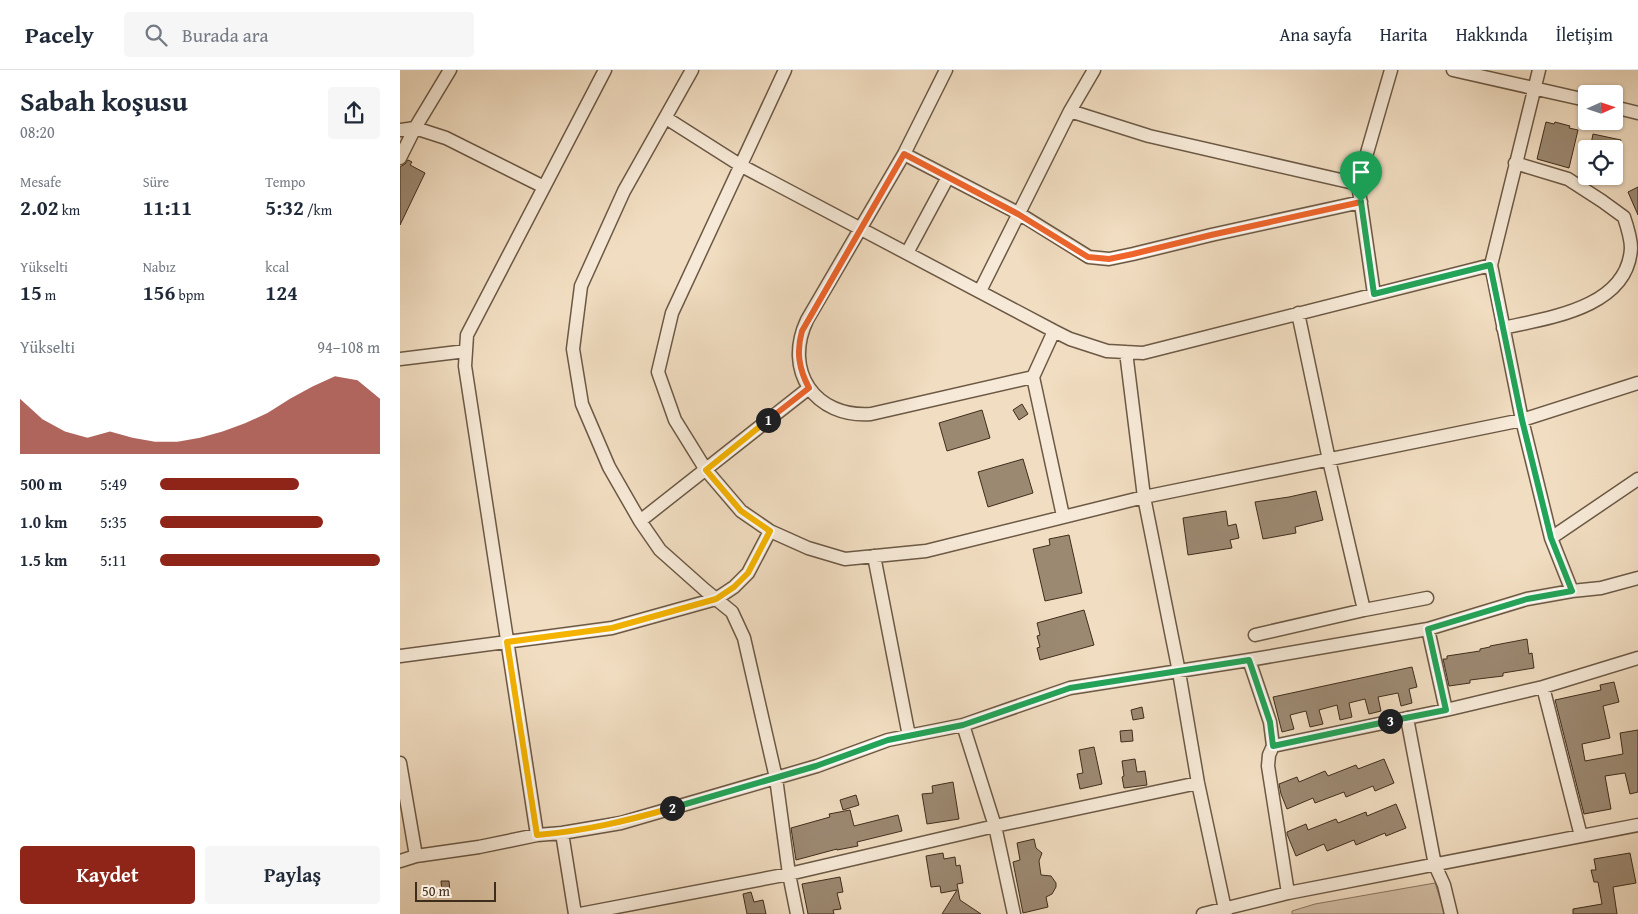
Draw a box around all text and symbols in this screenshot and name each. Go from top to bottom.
search box [124,12,474,57]
text: Pacely [25,17,94,52]
icon: search [142,21,170,49]
text: Burada ara [182,21,268,49]
text: Ana sayfa [1279,21,1352,48]
text: Harita [1380,21,1428,48]
text: Hakkında [1456,21,1528,48]
text: İletişim [1556,21,1613,48]
text: Sabah koşusu [20,80,188,121]
north arrow [1578,85,1622,130]
map controls [1578,85,1623,185]
button: share [328,87,380,139]
text: 08:20 [20,120,55,144]
button: locate [1578,140,1623,185]
pin [1340,151,1382,202]
icon: arrive [1347,158,1375,186]
text: Mesafe [20,172,61,192]
text: Süre [143,172,169,192]
text: Tempo [265,172,305,192]
text: 2.02 [20,192,59,223]
text: 11:11 [143,192,192,223]
text: 5:32 [265,192,304,223]
text: km [59,200,80,220]
text: /km [304,200,332,220]
text: Yükselti [20,257,68,277]
text: Nabız [143,257,176,277]
text: kcal [265,257,289,277]
text: 15 [20,277,42,308]
text: 156 [143,277,175,308]
text: 124 [265,277,298,308]
text: m [42,285,56,305]
text: bpm [175,285,205,305]
text: Yükselti [20,335,75,359]
text: 94–108 m [317,335,380,359]
pin: 1 [756,408,780,432]
text: 1 [765,410,772,430]
text: 500 m [20,472,62,496]
text: 5:49 [100,472,127,496]
text: 1.0 km [20,510,67,534]
text: 5:35 [100,510,127,534]
text: 1.5 km [20,548,67,572]
text: 5:11 [100,548,127,572]
pin: 3 [1378,708,1402,734]
text: 3 [1387,711,1394,731]
pin: 2 [660,796,684,820]
text: 2 [669,798,676,818]
button: Kaydet [20,846,195,904]
button: Paylaş [205,846,380,904]
scale bar [415,879,496,902]
text: 50 m [422,881,450,901]

